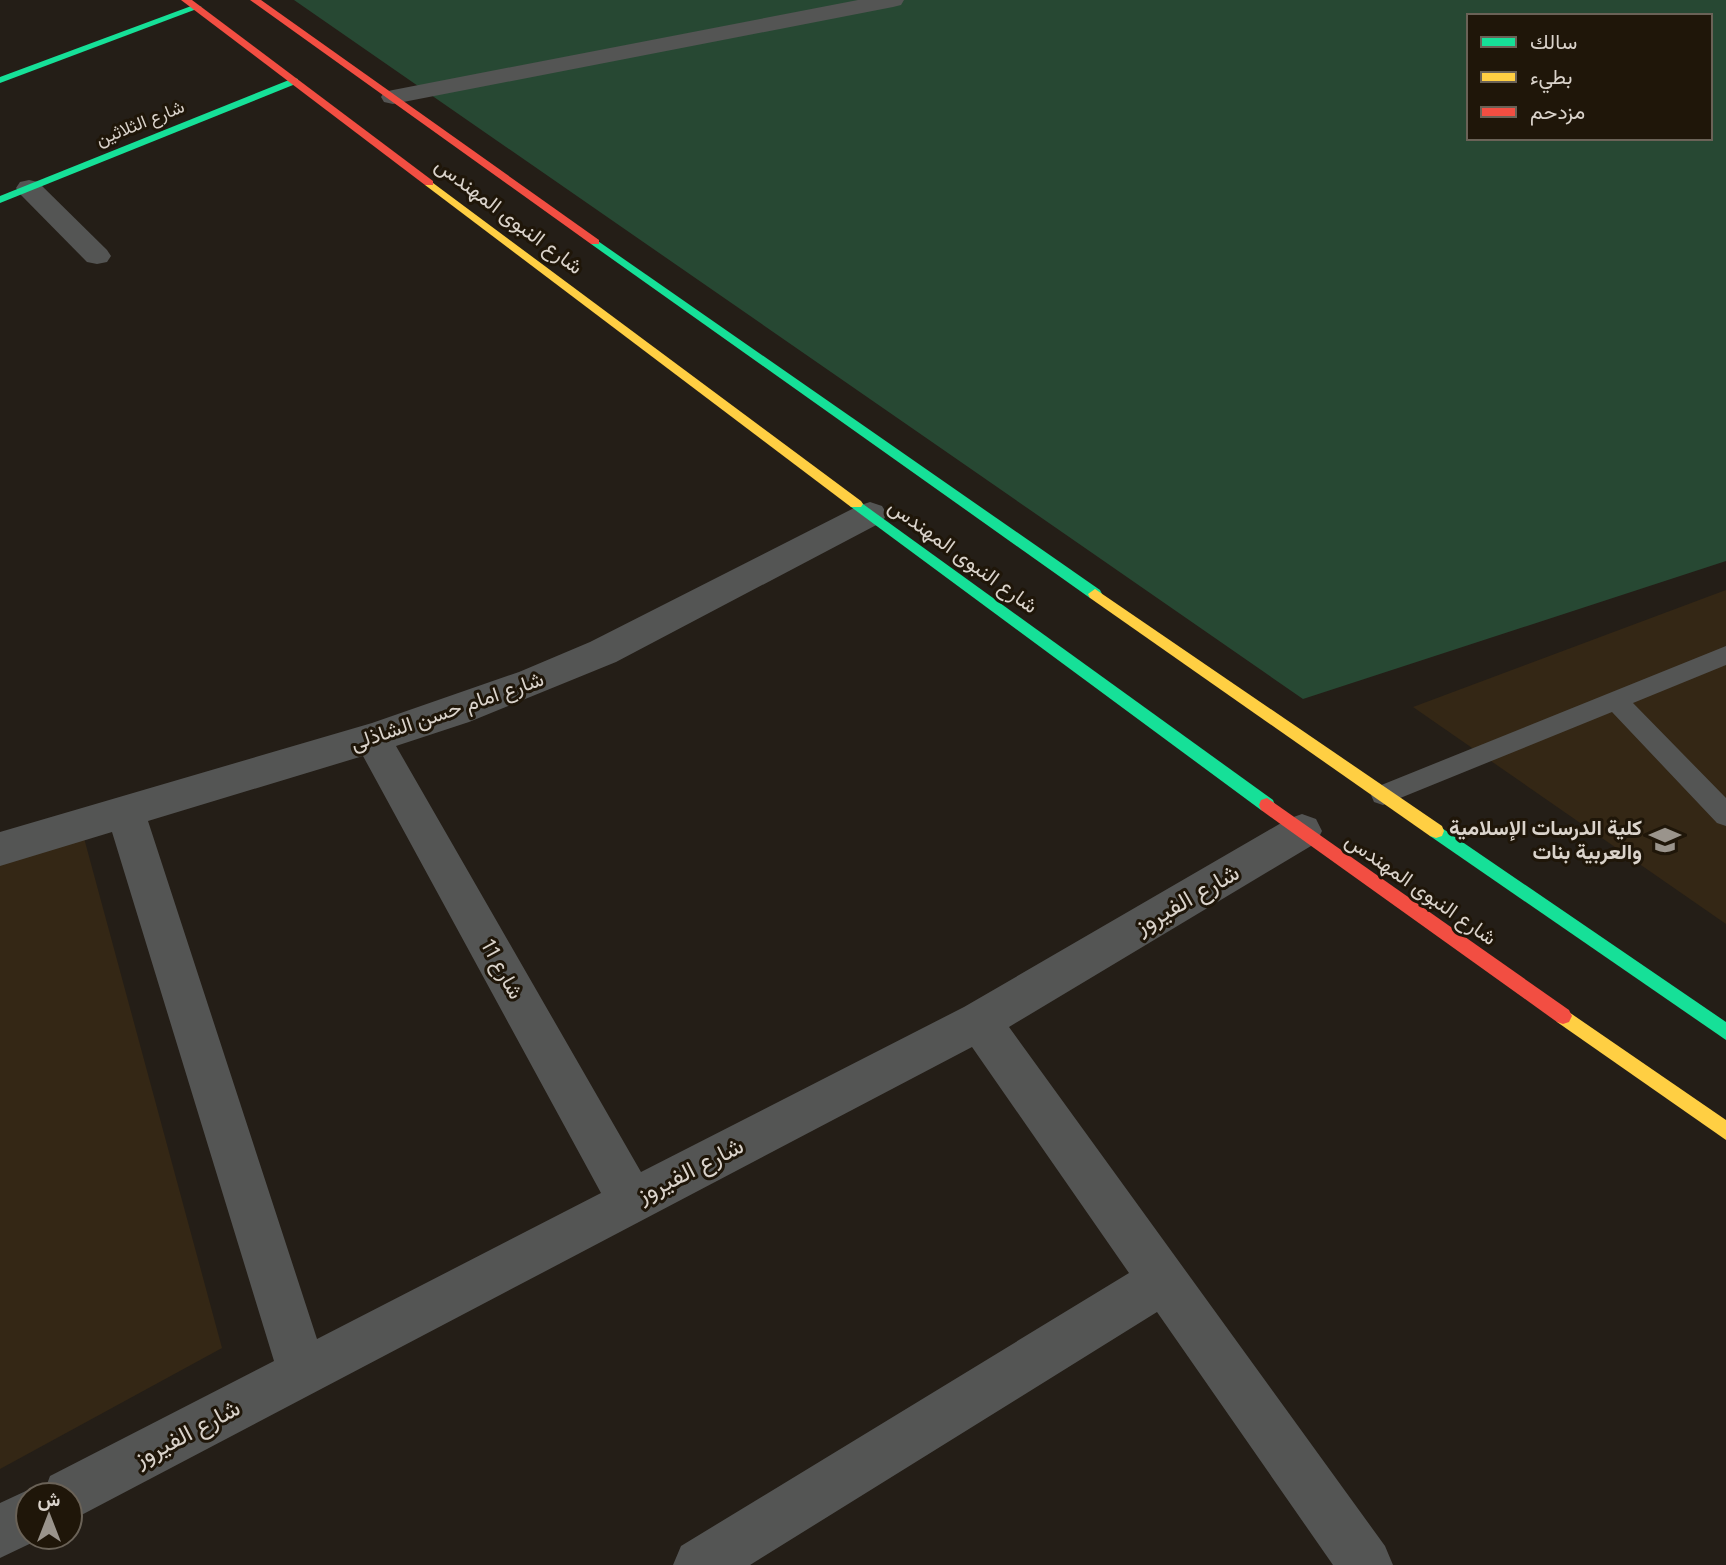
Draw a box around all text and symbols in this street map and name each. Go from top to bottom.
legend [1467,14,1712,140]
text: سالك [1530,29,1577,54]
text: بطيء [1530,64,1573,94]
street label: شارع الثلاثين [93,95,188,152]
text: مزدحم [1530,99,1585,126]
street label: شارع النبوى المهندس [429,152,588,281]
street label: شارع النبوى المهندس [883,493,1043,620]
street label: شارع امام حسن الشاذلى [347,666,547,757]
place label: كلية الدرسات الإسلامية والعربية بنات [1449,815,1642,865]
school or university icon: كلية الدرسات الإسلامية والعربية بنات [1648,823,1682,857]
street label: شارع النبوى المهندس [1340,827,1502,952]
street label: شارع الفيروز [1128,857,1245,942]
street label: شارع 11 [474,934,529,1004]
street label: شارع الفيروز [631,1130,749,1211]
street label: شارع الفيروز [128,1393,246,1475]
north arrow [14,1481,84,1551]
text: ش [38,1488,61,1511]

